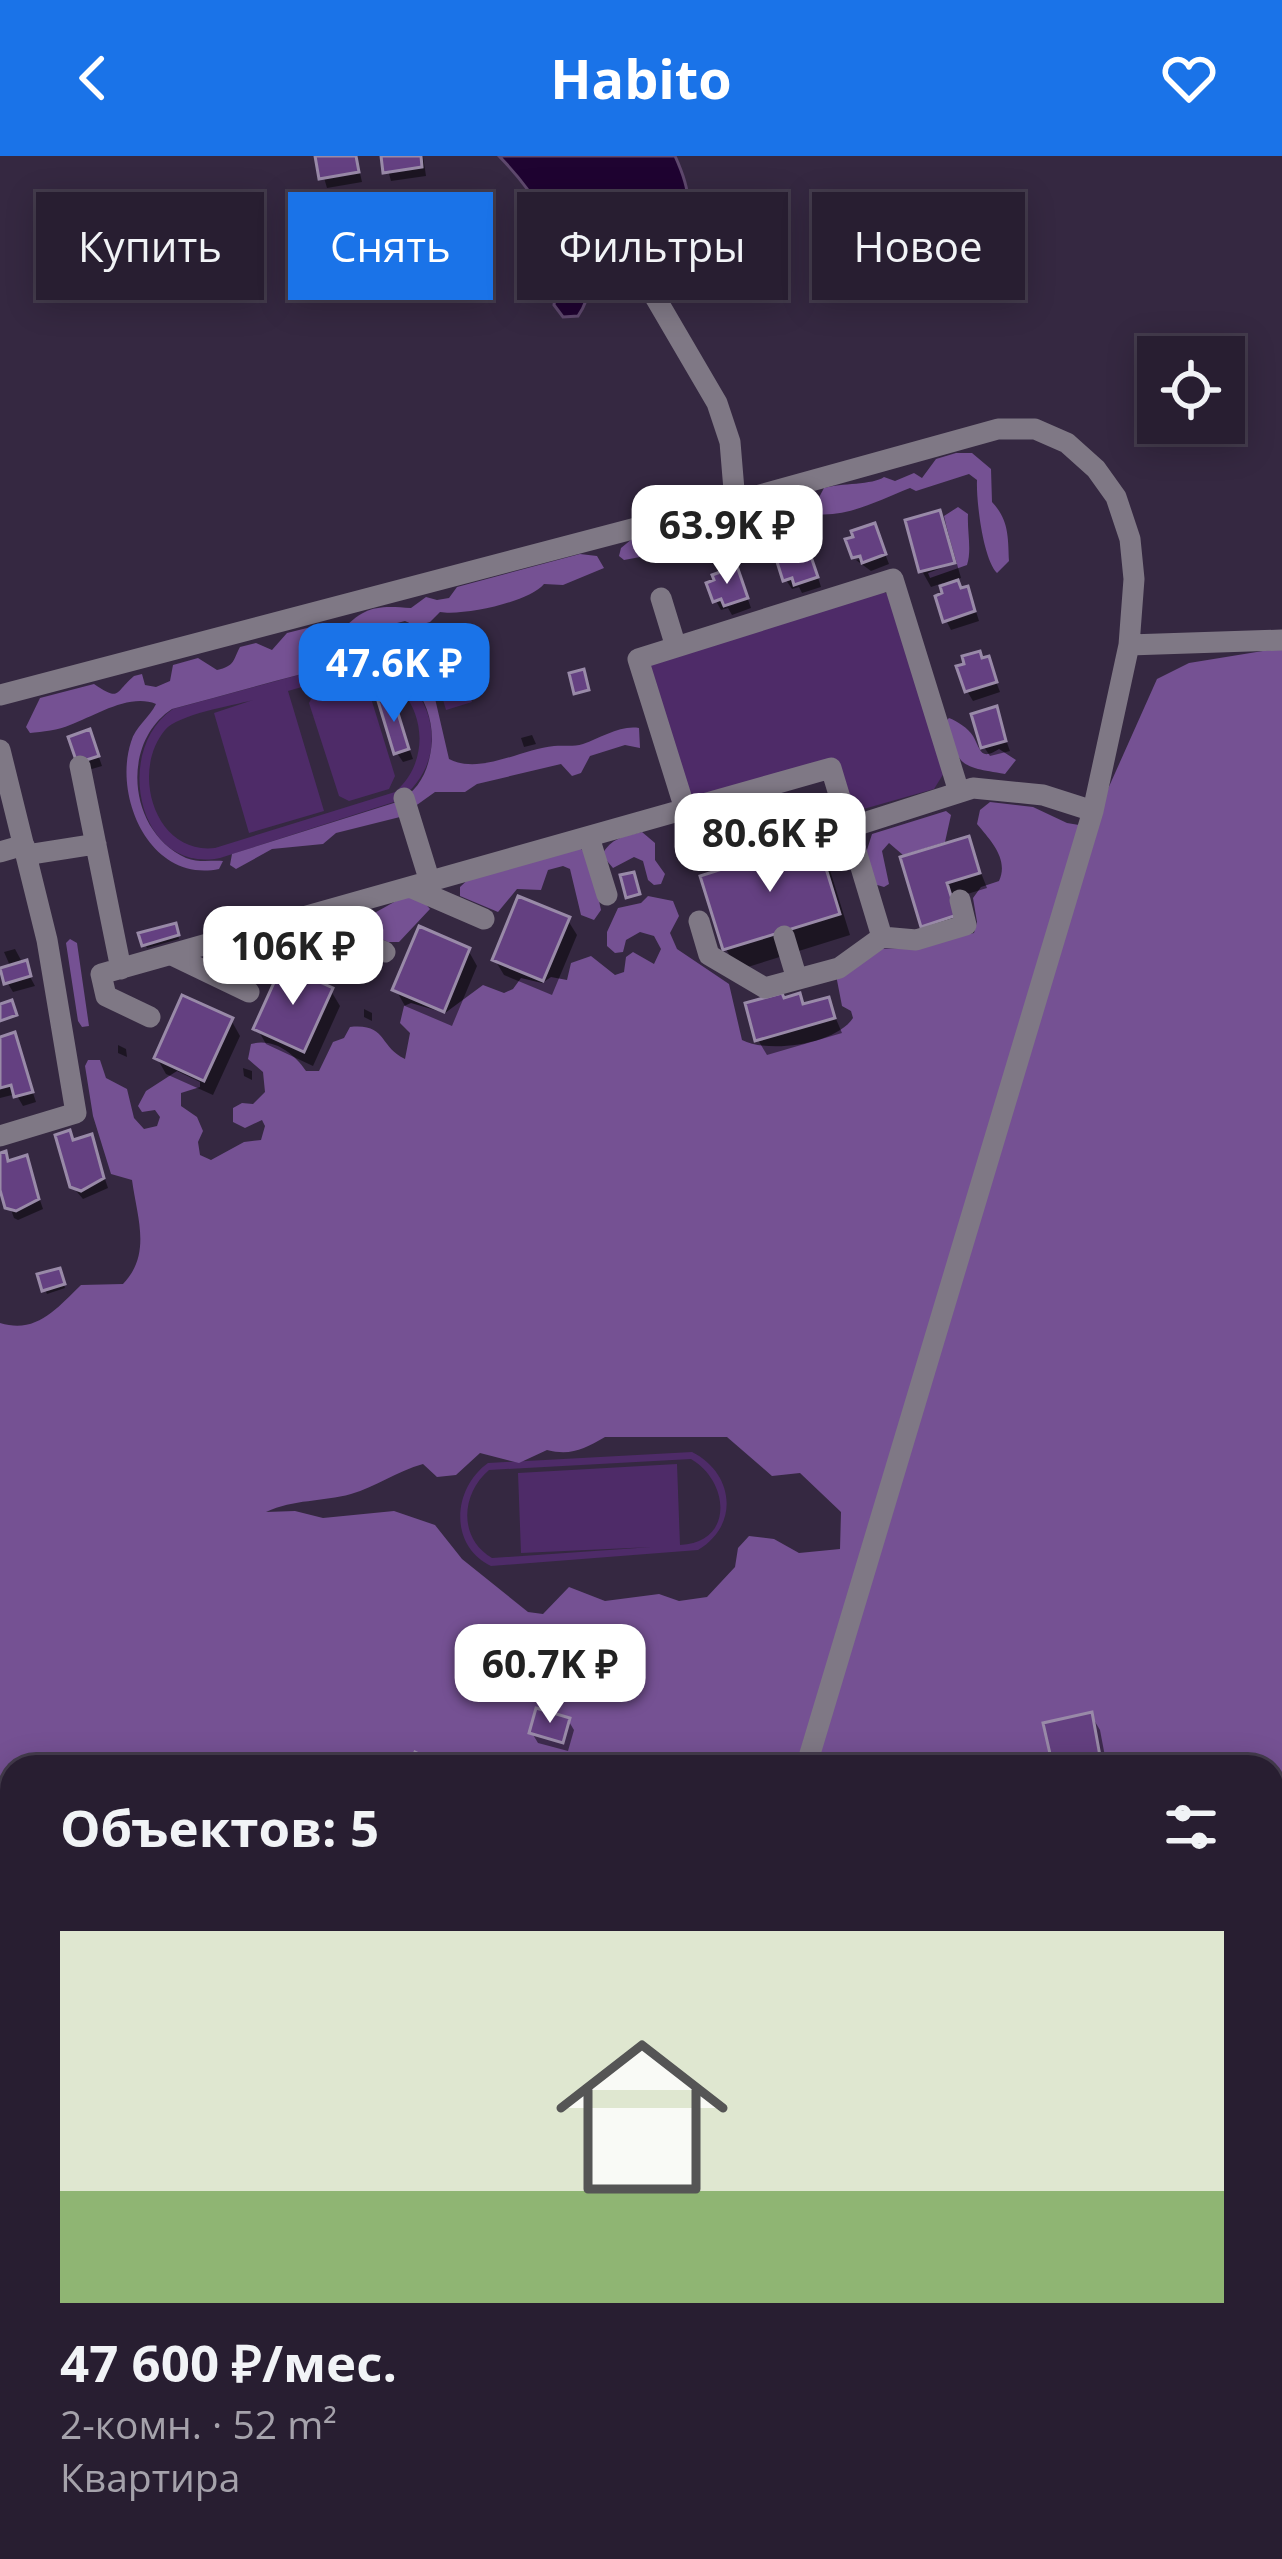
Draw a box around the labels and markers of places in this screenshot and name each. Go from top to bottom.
pin: 63.9K ₽ [616,485,838,587]
pin: 47.6K ₽ [283,623,505,725]
pin: 80.6K ₽ [659,793,881,895]
pin: 106K ₽ [195,906,391,1008]
pin: 60.7K ₽ [439,1624,661,1726]

